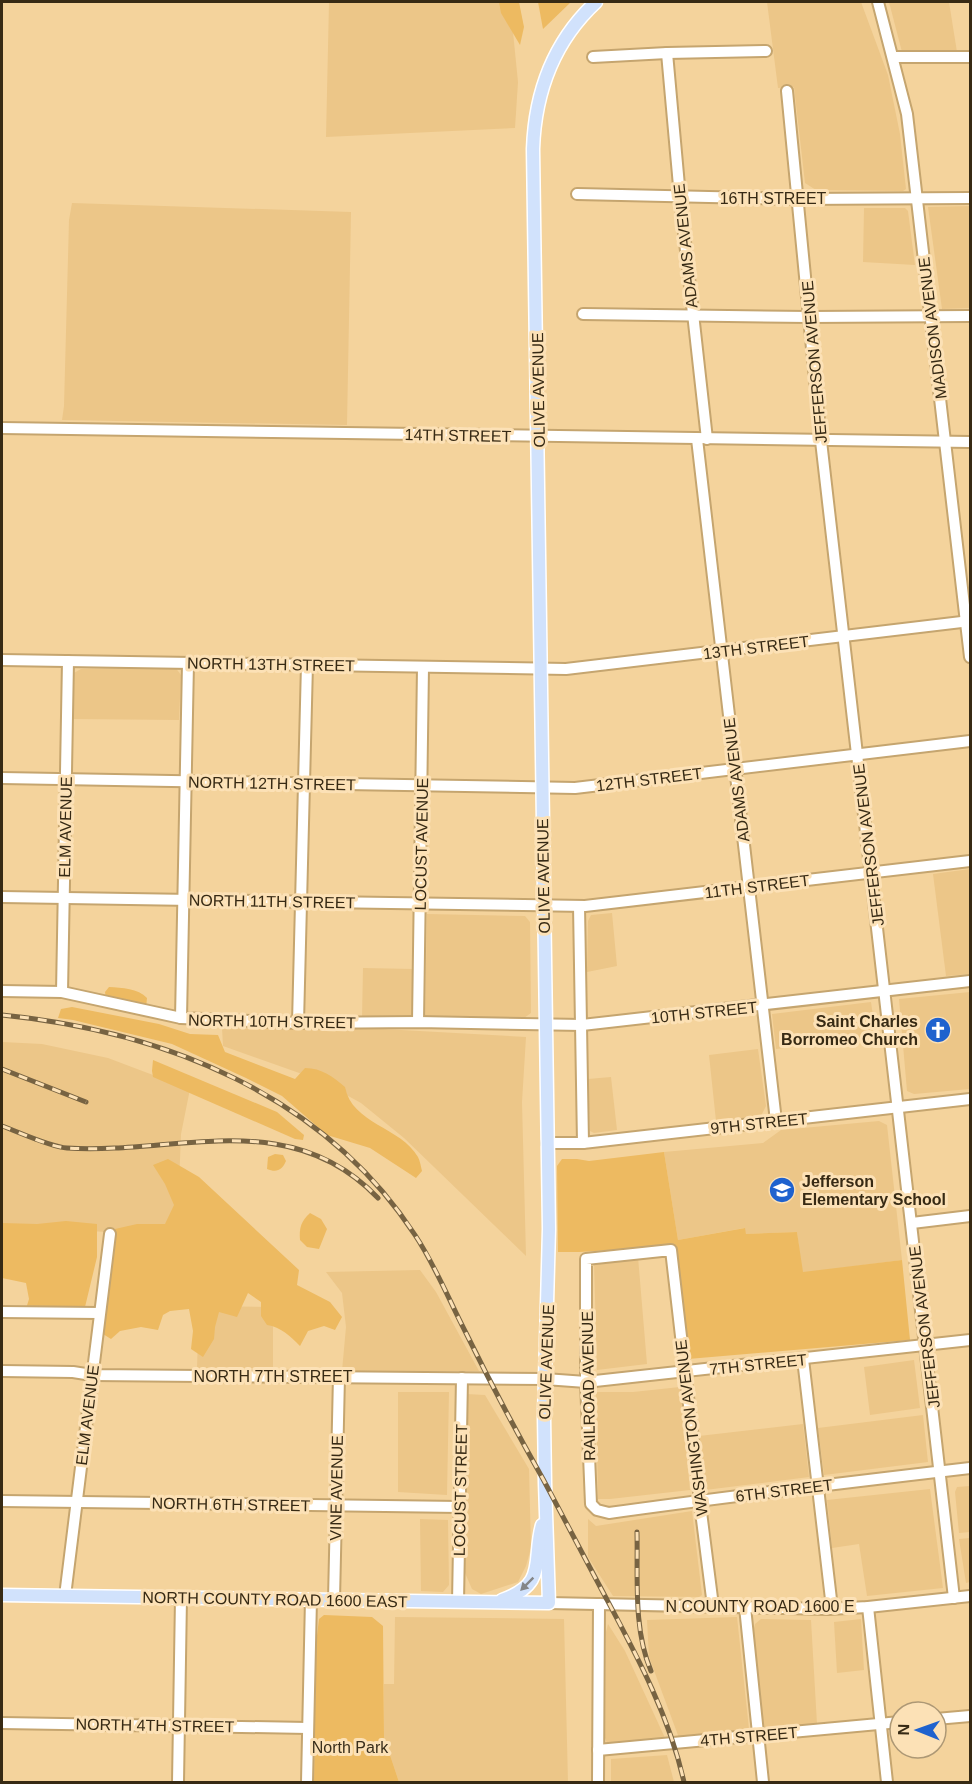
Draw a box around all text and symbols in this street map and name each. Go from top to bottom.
street label: ADAMS AVENUE [671,183,700,309]
street label: 16TH STREET [720,190,827,207]
street label: MADISON AVENUE [915,256,950,400]
street label: JEFFERSON AVENUE [799,280,830,444]
street label: OLIVE AVENUE [529,332,548,448]
street label: 14TH STREET [405,426,512,445]
street label: 13TH STREET [702,633,810,662]
street label: NORTH 13TH STREET [187,655,355,674]
street label: ADAMS AVENUE [720,717,753,843]
street label: JEFFERSON AVENUE [850,763,887,927]
street label: 12TH STREET [595,765,703,794]
street label: NORTH 12TH STREET [188,774,356,793]
street label: ELM AVENUE [56,776,75,878]
street label: LOCUST AVENUE [412,777,431,911]
street label: OLIVE AVENUE [534,818,553,934]
street label: 11TH STREET [704,872,811,901]
street label: NORTH 11TH STREET [189,892,356,911]
street label: 10TH STREET [650,998,758,1027]
street label: NORTH 10TH STREET [188,1012,356,1031]
place label: Saint Charles Borromeo Church [781,1013,918,1048]
church icon: Saint Charles Borromeo Church [923,1015,953,1045]
street label: 9TH STREET [710,1110,809,1137]
place label: Jefferson Elementary School [802,1173,946,1208]
school or university icon: Jefferson Elementary School [767,1175,797,1205]
street label: JEFFERSON AVENUE [906,1245,943,1409]
street label: OLIVE AVENUE [536,1304,557,1420]
street label: RAILROAD AVENUE [579,1311,598,1461]
street label: WASHINGTON AVENUE [672,1339,711,1517]
street label: 7TH STREET [709,1351,808,1378]
street label: ELM AVENUE [73,1364,102,1466]
street label: NORTH 7TH STREET [194,1368,353,1385]
street label: LOCUST STREET [451,1424,470,1556]
street label: VINE AVENUE [327,1435,346,1541]
street label: 6TH STREET [734,1476,834,1505]
street label: NORTH 6TH STREET [151,1495,311,1514]
one-way arrow [520,1577,534,1592]
street label: NORTH COUNTY ROAD 1600 EAST [142,1589,408,1610]
street label: N COUNTY ROAD 1600 E [665,1598,855,1615]
north arrow [888,1700,948,1760]
street label: NORTH 4TH STREET [75,1716,235,1735]
street label: 4TH STREET [700,1724,799,1749]
text: N [895,1724,912,1736]
park label: North Park [312,1739,389,1756]

